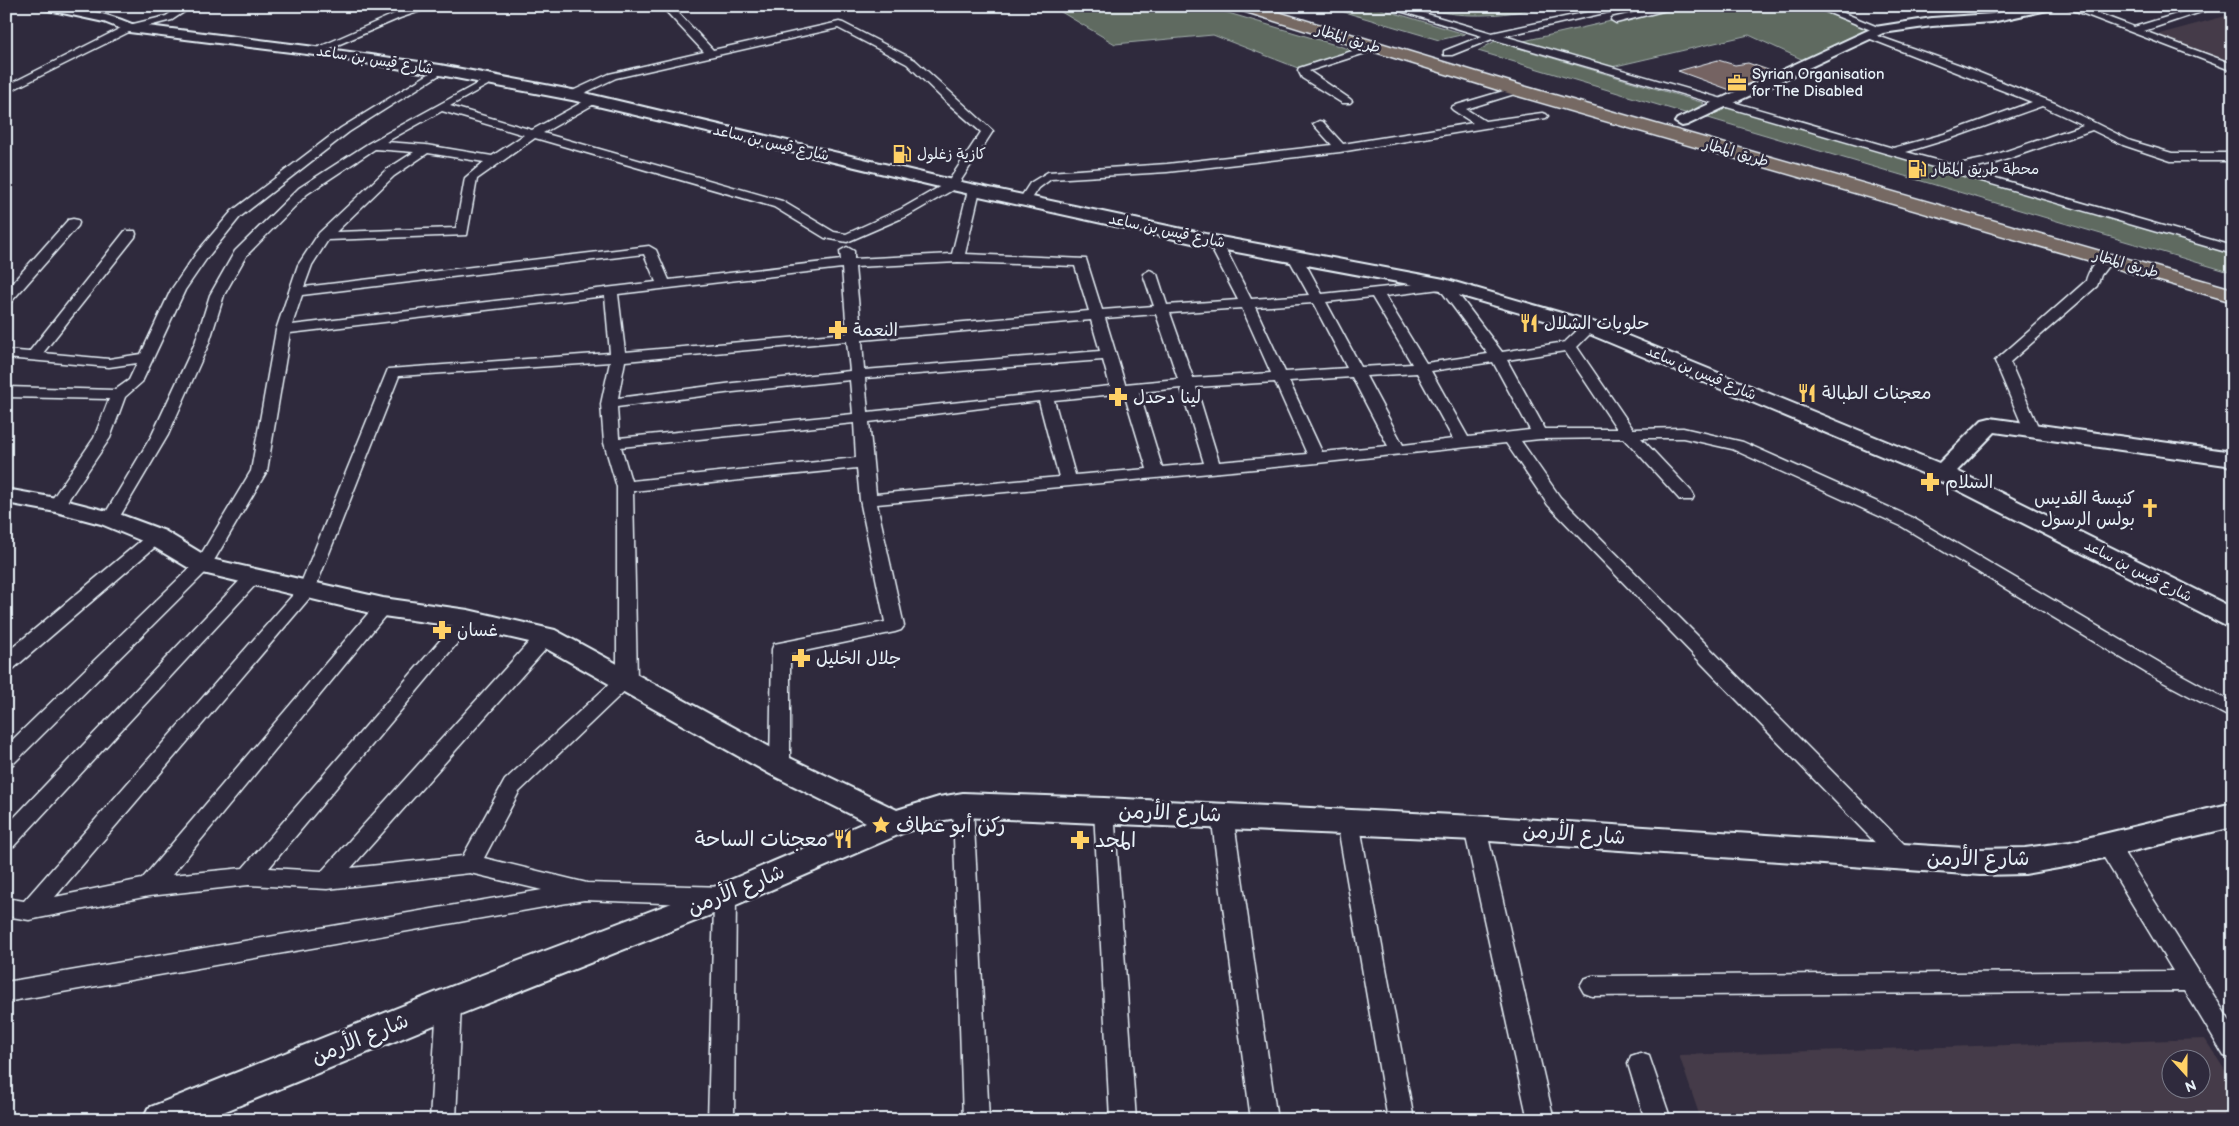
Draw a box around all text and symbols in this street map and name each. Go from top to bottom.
street label: طريق المطار [1312,20,1383,58]
street label: شارع قيس بن ساعد [315,41,435,79]
place label: Syrian Organisation for The Disabled [1752,65,1884,101]
office icon: Syrian Organisation for The Disabled [1726,72,1748,94]
street label: شارع قيس بن ساعد [711,120,831,166]
street label: طريق المطار [1700,134,1771,171]
fuel station icon: كازية زغلول [891,143,913,165]
place label: كازية زغلول [917,145,986,164]
fuel station icon: محطة طريق المطار [1906,158,1928,180]
place label: محطة طريق المطار [1931,160,2039,179]
street label: شارع قيس بن ساعد [1107,209,1227,253]
street label: طريق المطار [2090,245,2161,282]
restaurant icon: حلويات الشلال [1518,312,1540,334]
place label: حلويات الشلال [1544,313,1650,335]
pharmacy icon: النعمة [827,319,849,341]
place label: النعمة [853,320,898,341]
street label: شارع قيس بن ساعد [1643,341,1759,405]
restaurant icon: معجنات الطبالة [1796,382,1818,404]
place label: معجنات الطبالة [1822,383,1931,404]
pharmacy icon: لينا دحدل [1107,386,1129,408]
place label: لينا دحدل [1133,387,1201,408]
pharmacy icon: السلام [1919,471,1941,493]
place label: السلام [1945,472,1993,496]
place label: كنيسة القديس بولس الرسول [2034,488,2135,530]
church icon: كنيسة القديس بولس الرسول [2139,497,2161,519]
street label: شارع قيس بن ساعد [2081,536,2195,606]
pharmacy icon: غسان [431,619,453,641]
place label: غسان [457,620,498,641]
pharmacy icon: جلال الخليل [790,647,812,669]
place label: جلال الخليل [816,648,901,669]
street label: شارع الأرمن [1118,797,1222,829]
place label: ركن أبو عطاف [896,813,1006,838]
place icon: ركن أبو عطاف [870,814,892,836]
street label: شارع الأرمن [1522,816,1626,852]
place label: معجنات الساحة [695,827,828,852]
restaurant icon: معجنات الساحة [832,828,854,850]
place label: المجد [1095,828,1136,853]
pharmacy icon: المجد [1069,829,1091,851]
street label: شارع الأرمن [1926,844,2030,873]
street label: شارع الأرمن [683,857,789,923]
street label: شارع الأرمن [307,1006,413,1072]
north arrow [2162,1048,2212,1098]
text: N [2183,1076,2198,1095]

